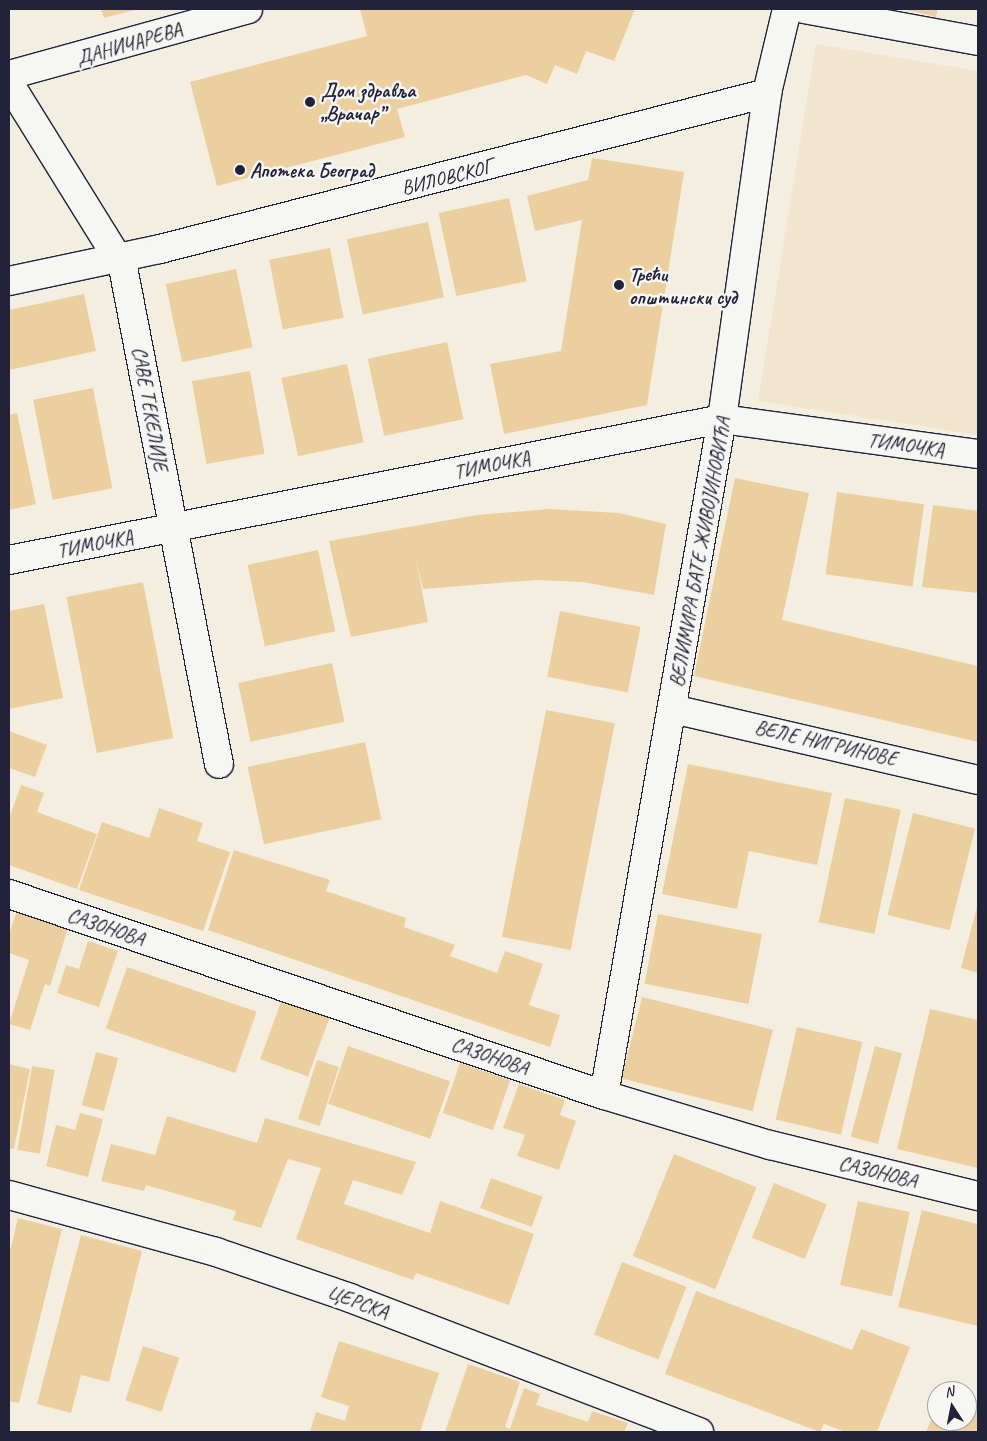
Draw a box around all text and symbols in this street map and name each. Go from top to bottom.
street label: ДАНИЧАРЕВА [73,17,185,71]
place label: Дом здравља „Врачар” [321,78,416,125]
marker: Дом здравља „Врачар” [303,95,317,109]
street label: ВИЛОВСКОГ [399,154,495,200]
place label: Апотека Београд [250,158,374,182]
marker: Апотека Београд [234,164,246,176]
place label: Трећи општински суд [629,262,737,309]
marker: Трећи општински суд [613,279,625,291]
street label: САВЕ ТЕКЕЛИЈЕ [127,345,173,473]
street label: ВЕЛИМИРА БАТЕ ЖИВОЈИНОВИЋА [664,415,736,689]
street label: ТИМОЧКА [866,428,946,462]
street label: ТИМОЧКА [452,446,532,484]
street label: ТИМОЧКА [55,525,135,563]
street label: ВЕЛЕ НИГРИНОВЕ [752,715,900,771]
street label: САЗОНОВА [64,903,148,951]
street label: САЗОНОВА [448,1032,532,1080]
street label: САЗОНОВА [836,1151,920,1193]
street label: ЦЕРСКА [324,1280,392,1324]
north arrow [927,1381,977,1431]
text: N [943,1383,955,1401]

